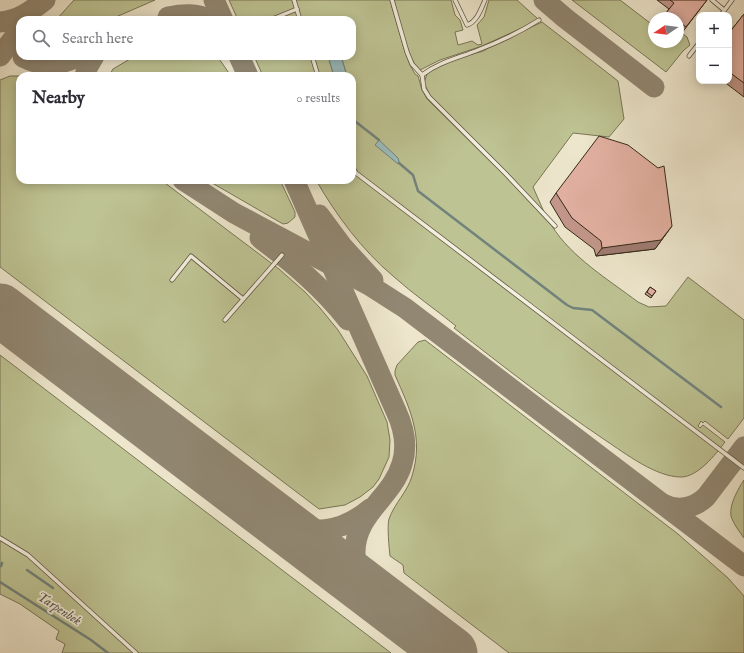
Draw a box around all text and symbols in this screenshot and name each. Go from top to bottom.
north arrow [648,12,684,48]
map controls [696,12,732,84]
button: + [696,12,732,48]
search box [16,16,356,60]
icon: search [30,27,52,49]
text: Search here [62,29,133,48]
button: − [696,48,732,84]
text: Nearby [32,88,85,109]
text: 0 results [296,90,340,107]
water label: Tarpenbek [34,588,85,630]

